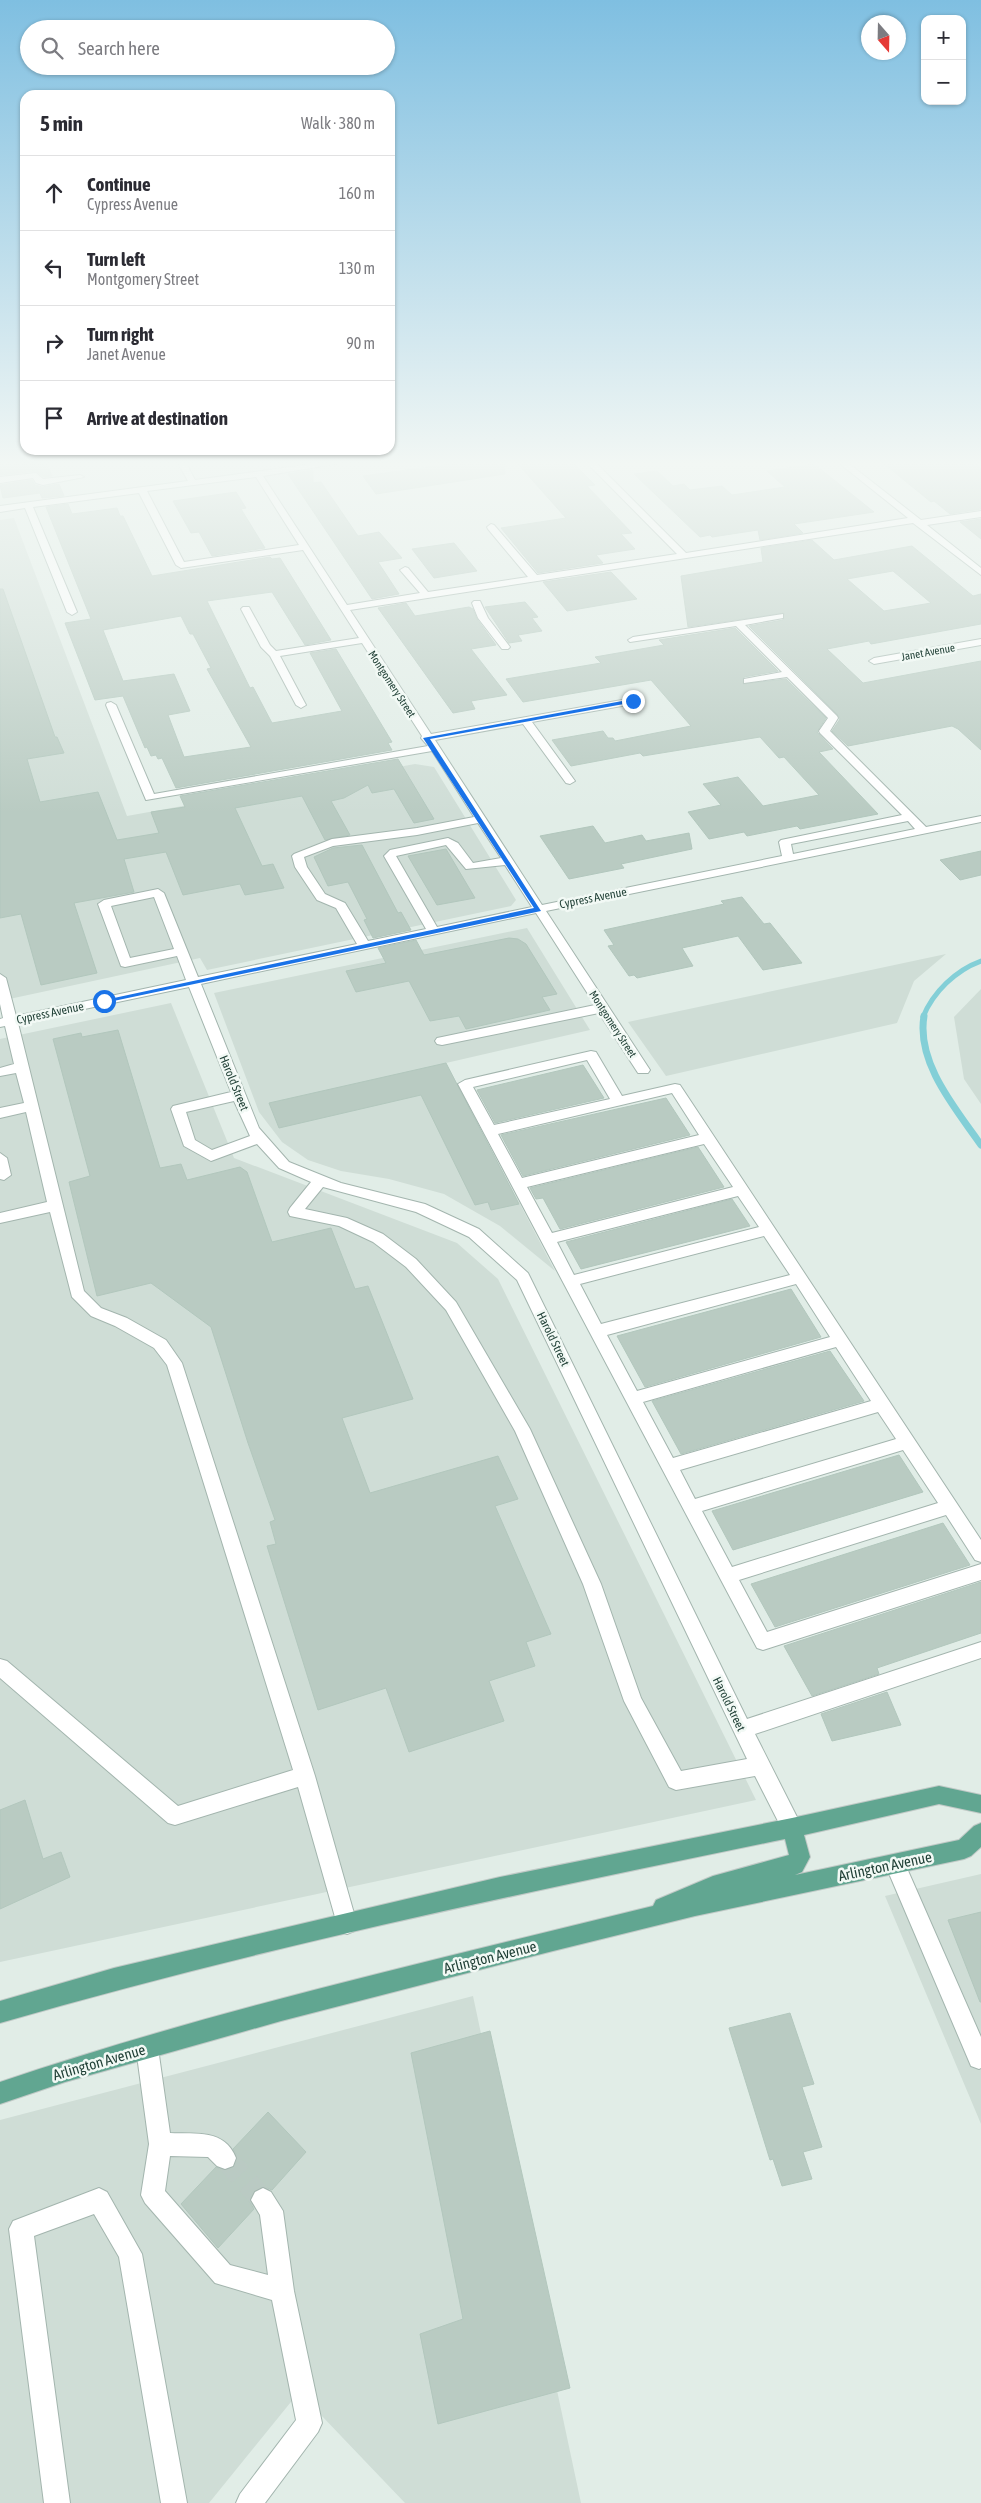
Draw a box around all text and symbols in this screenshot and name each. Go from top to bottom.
north arrow [861,15,906,60]
map controls [921,15,966,105]
button: + [921,15,966,60]
search box [20,20,395,75]
icon: search [38,34,66,62]
text: Search here [78,37,160,59]
button: − [921,60,966,105]
text: 5 min [40,111,83,135]
text: Walk · 380 m [301,114,375,132]
text: Continue [87,173,151,195]
icon: ahead [40,179,68,207]
text: 160 m [339,184,375,202]
text: Cypress Avenue [87,195,178,213]
text: Turn left [87,248,145,270]
icon: left [40,254,68,282]
text: 130 m [339,259,375,277]
text: Montgomery Street [87,270,199,288]
text: Turn right [87,323,154,345]
icon: right [40,329,68,357]
text: 90 m [346,334,375,352]
text: Janet Avenue [87,345,166,363]
icon: arrive [40,404,68,432]
text: Arrive at destination [87,407,228,429]
street label: Janet Avenue [900,641,956,663]
street label: Montgomery Street [366,648,418,720]
route end [622,690,645,713]
street label: Cypress Avenue [558,885,628,911]
street label: Montgomery Street [587,988,639,1060]
route start [93,990,116,1013]
street label: Cypress Avenue [15,999,85,1027]
street label: Harold Street [217,1053,252,1113]
street label: Harold Street [534,1310,572,1369]
street label: Harold Street [710,1675,748,1734]
street label: Arlington Avenue [837,1848,933,1884]
street label: Arlington Avenue [442,1937,538,1977]
street label: Arlington Avenue [51,2041,147,2083]

